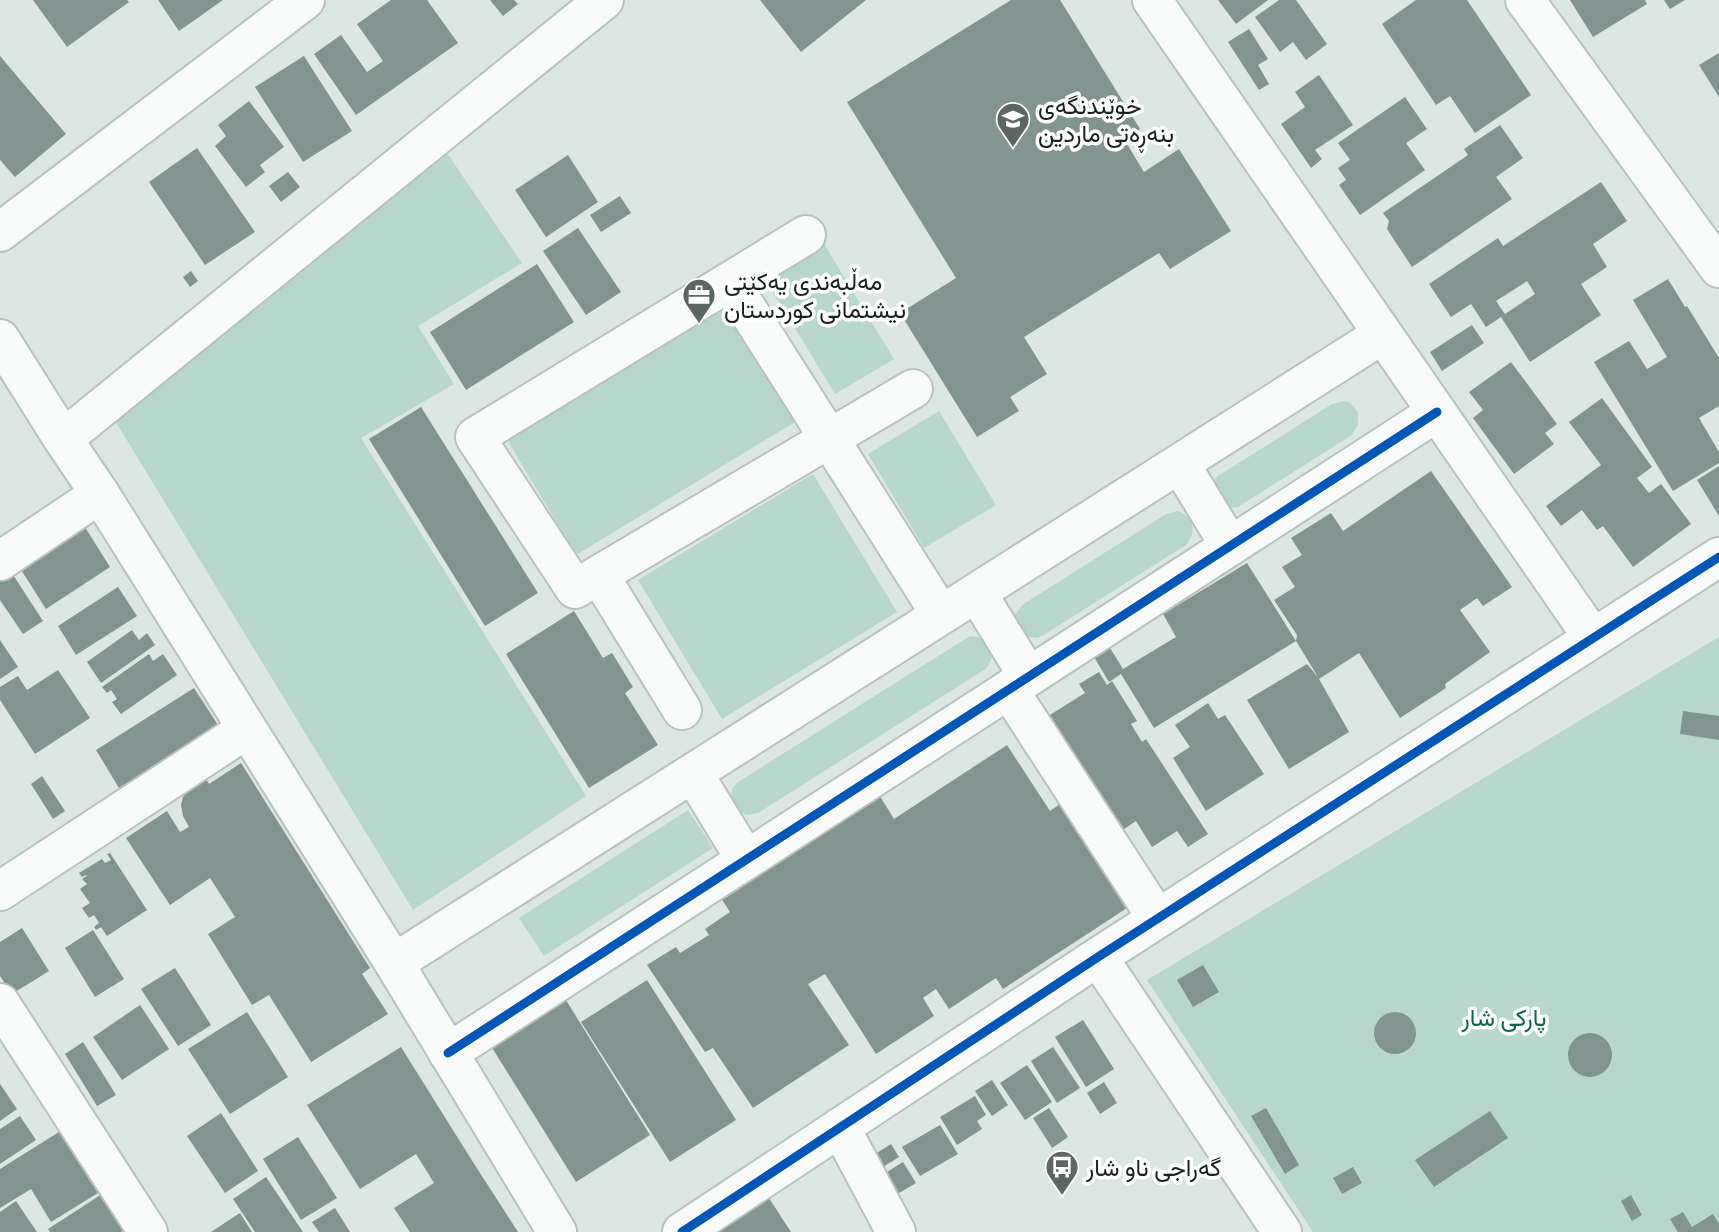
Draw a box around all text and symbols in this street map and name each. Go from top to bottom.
place label: خوێندنگەی بنەڕەتی ماردین [1038,92,1174,153]
school or university icon: خوێندنگەی بنەڕەتی ماردین [994,100,1032,149]
place label: مەڵبەندی یەکێتی نیشتمانی کوردستان [724,267,906,325]
office icon: مەڵبەندی یەکێتی نیشتمانی کوردستان [680,276,718,325]
park label: پاركى شار [1461,1004,1546,1034]
bus stop icon: گەراجی ناو شار [1043,1148,1081,1197]
place label: گەراجی ناو شار [1085,1154,1221,1183]

